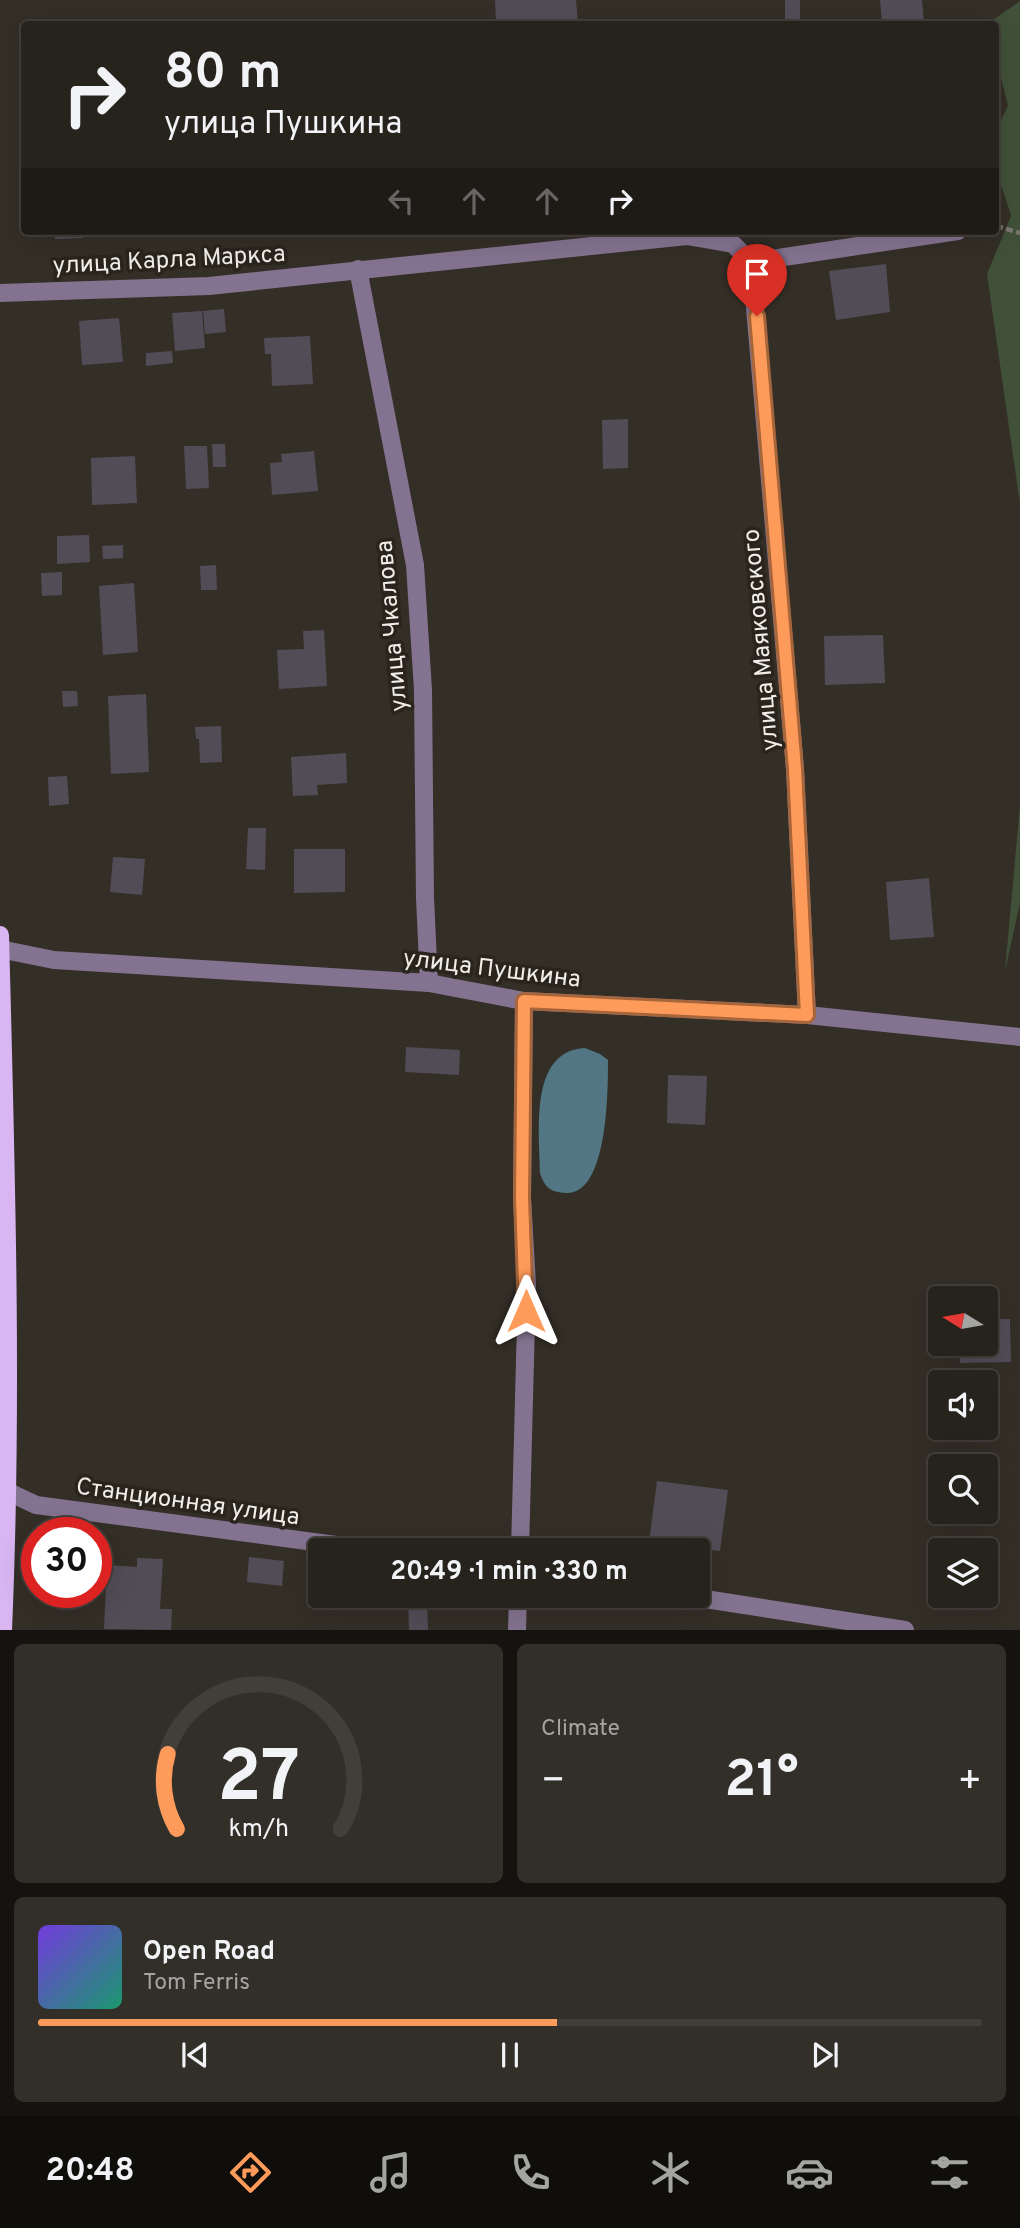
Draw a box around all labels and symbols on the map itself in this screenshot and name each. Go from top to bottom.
street label: улица Карла Маркса [52,240,286,282]
pin [727,244,787,316]
street label: улица Маяковского [737,528,787,752]
street label: улица Чкалова [371,539,415,713]
street label: улица Пушкина [401,944,582,996]
position arrow [489,1274,563,1348]
north arrow [928,1286,998,1356]
street label: Станционная улица [74,1472,302,1534]
speed limit sign: 30 [21,1517,112,1608]

